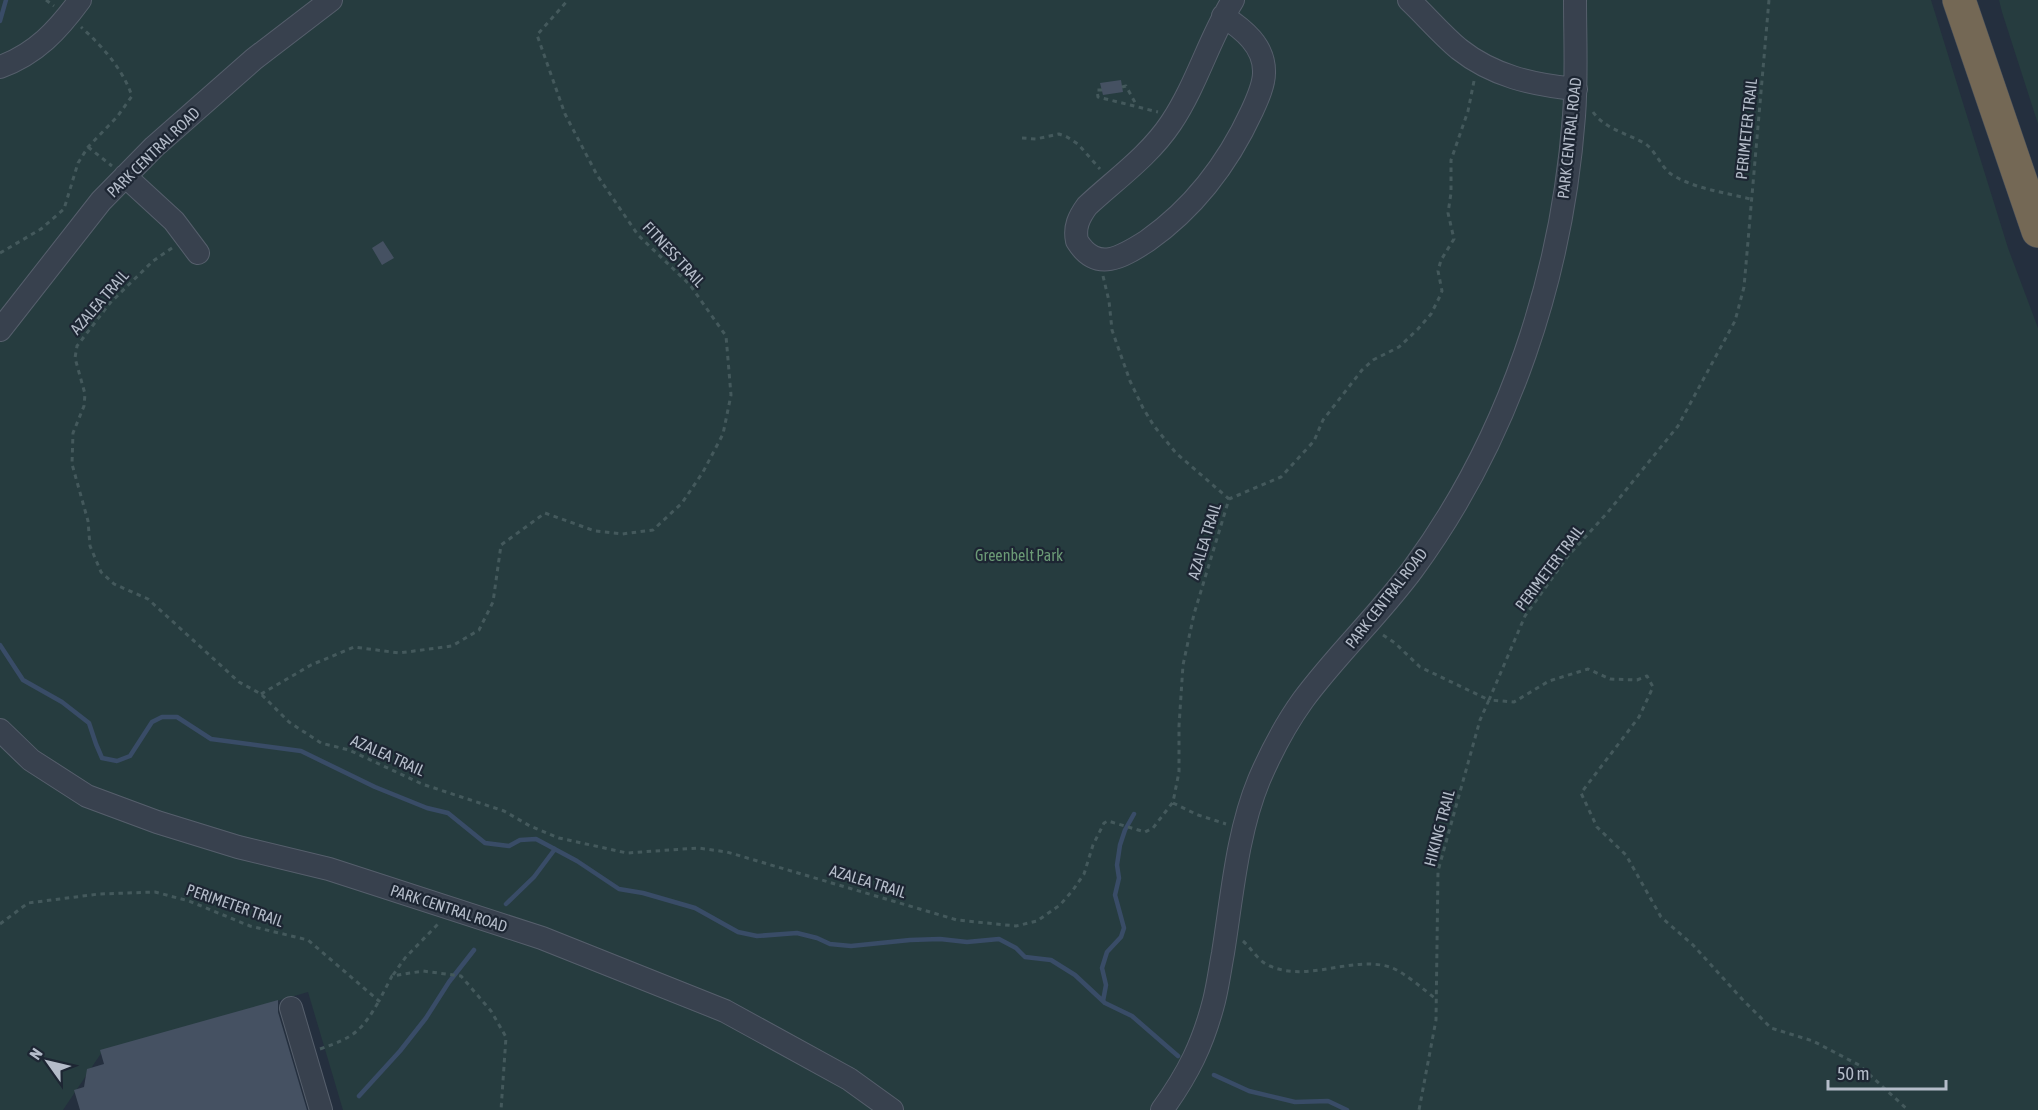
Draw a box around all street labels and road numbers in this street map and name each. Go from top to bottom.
street label: PARK CENTRAL ROAD [1554,76,1584,199]
street label: PERIMETER TRAIL [1732,77,1760,180]
street label: PARK CENTRAL ROAD [103,103,203,201]
street label: FITNESS TRAIL [639,218,709,291]
street label: AZALEA TRAIL [66,266,132,338]
street label: AZALEA TRAIL [1184,500,1224,581]
street label: PERIMETER TRAIL [1511,521,1587,614]
street label: PARK CENTRAL ROAD [1341,544,1431,652]
street label: AZALEA TRAIL [348,731,429,780]
street label: HIKING TRAIL [1420,787,1458,868]
street label: AZALEA TRAIL [828,861,909,901]
street label: PERIMETER TRAIL [184,880,287,930]
street label: PARK CENTRAL ROAD [388,881,510,935]

